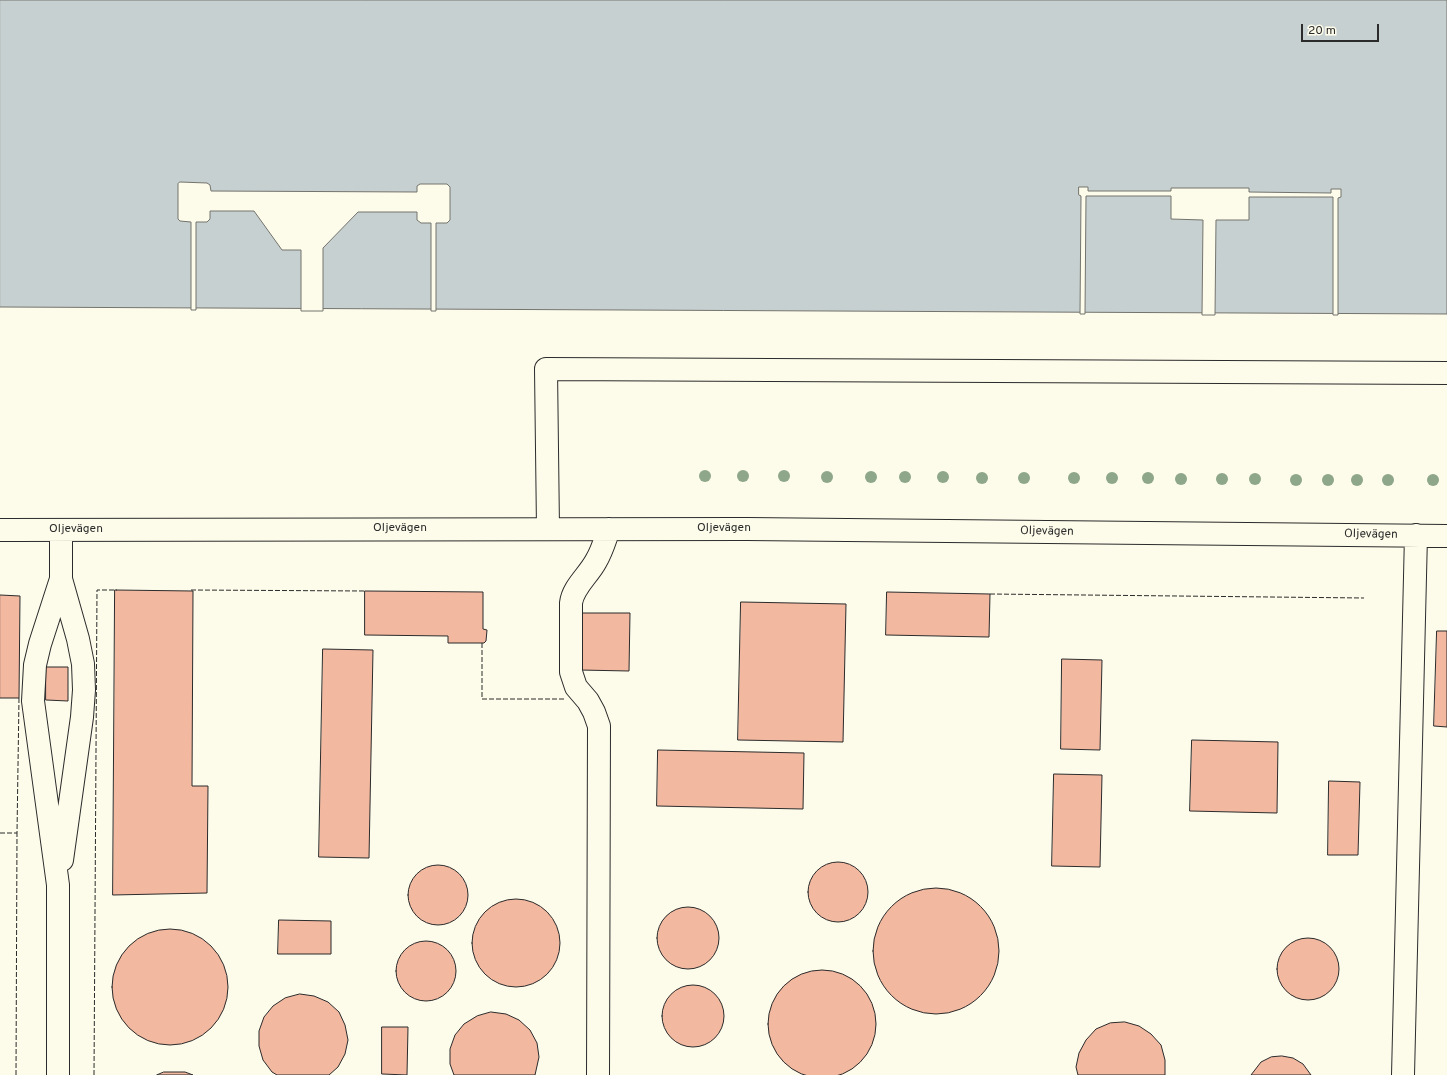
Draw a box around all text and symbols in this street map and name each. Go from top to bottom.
scale bar [1303,16,1381,42]
text: 20 m [1308,23,1336,39]
street label: Oljevägen [373,522,427,536]
street label: Oljevägen [697,522,751,536]
street label: Oljevägen [49,523,103,537]
street label: Oljevägen [1020,524,1074,540]
street label: Oljevägen [1344,527,1398,543]

